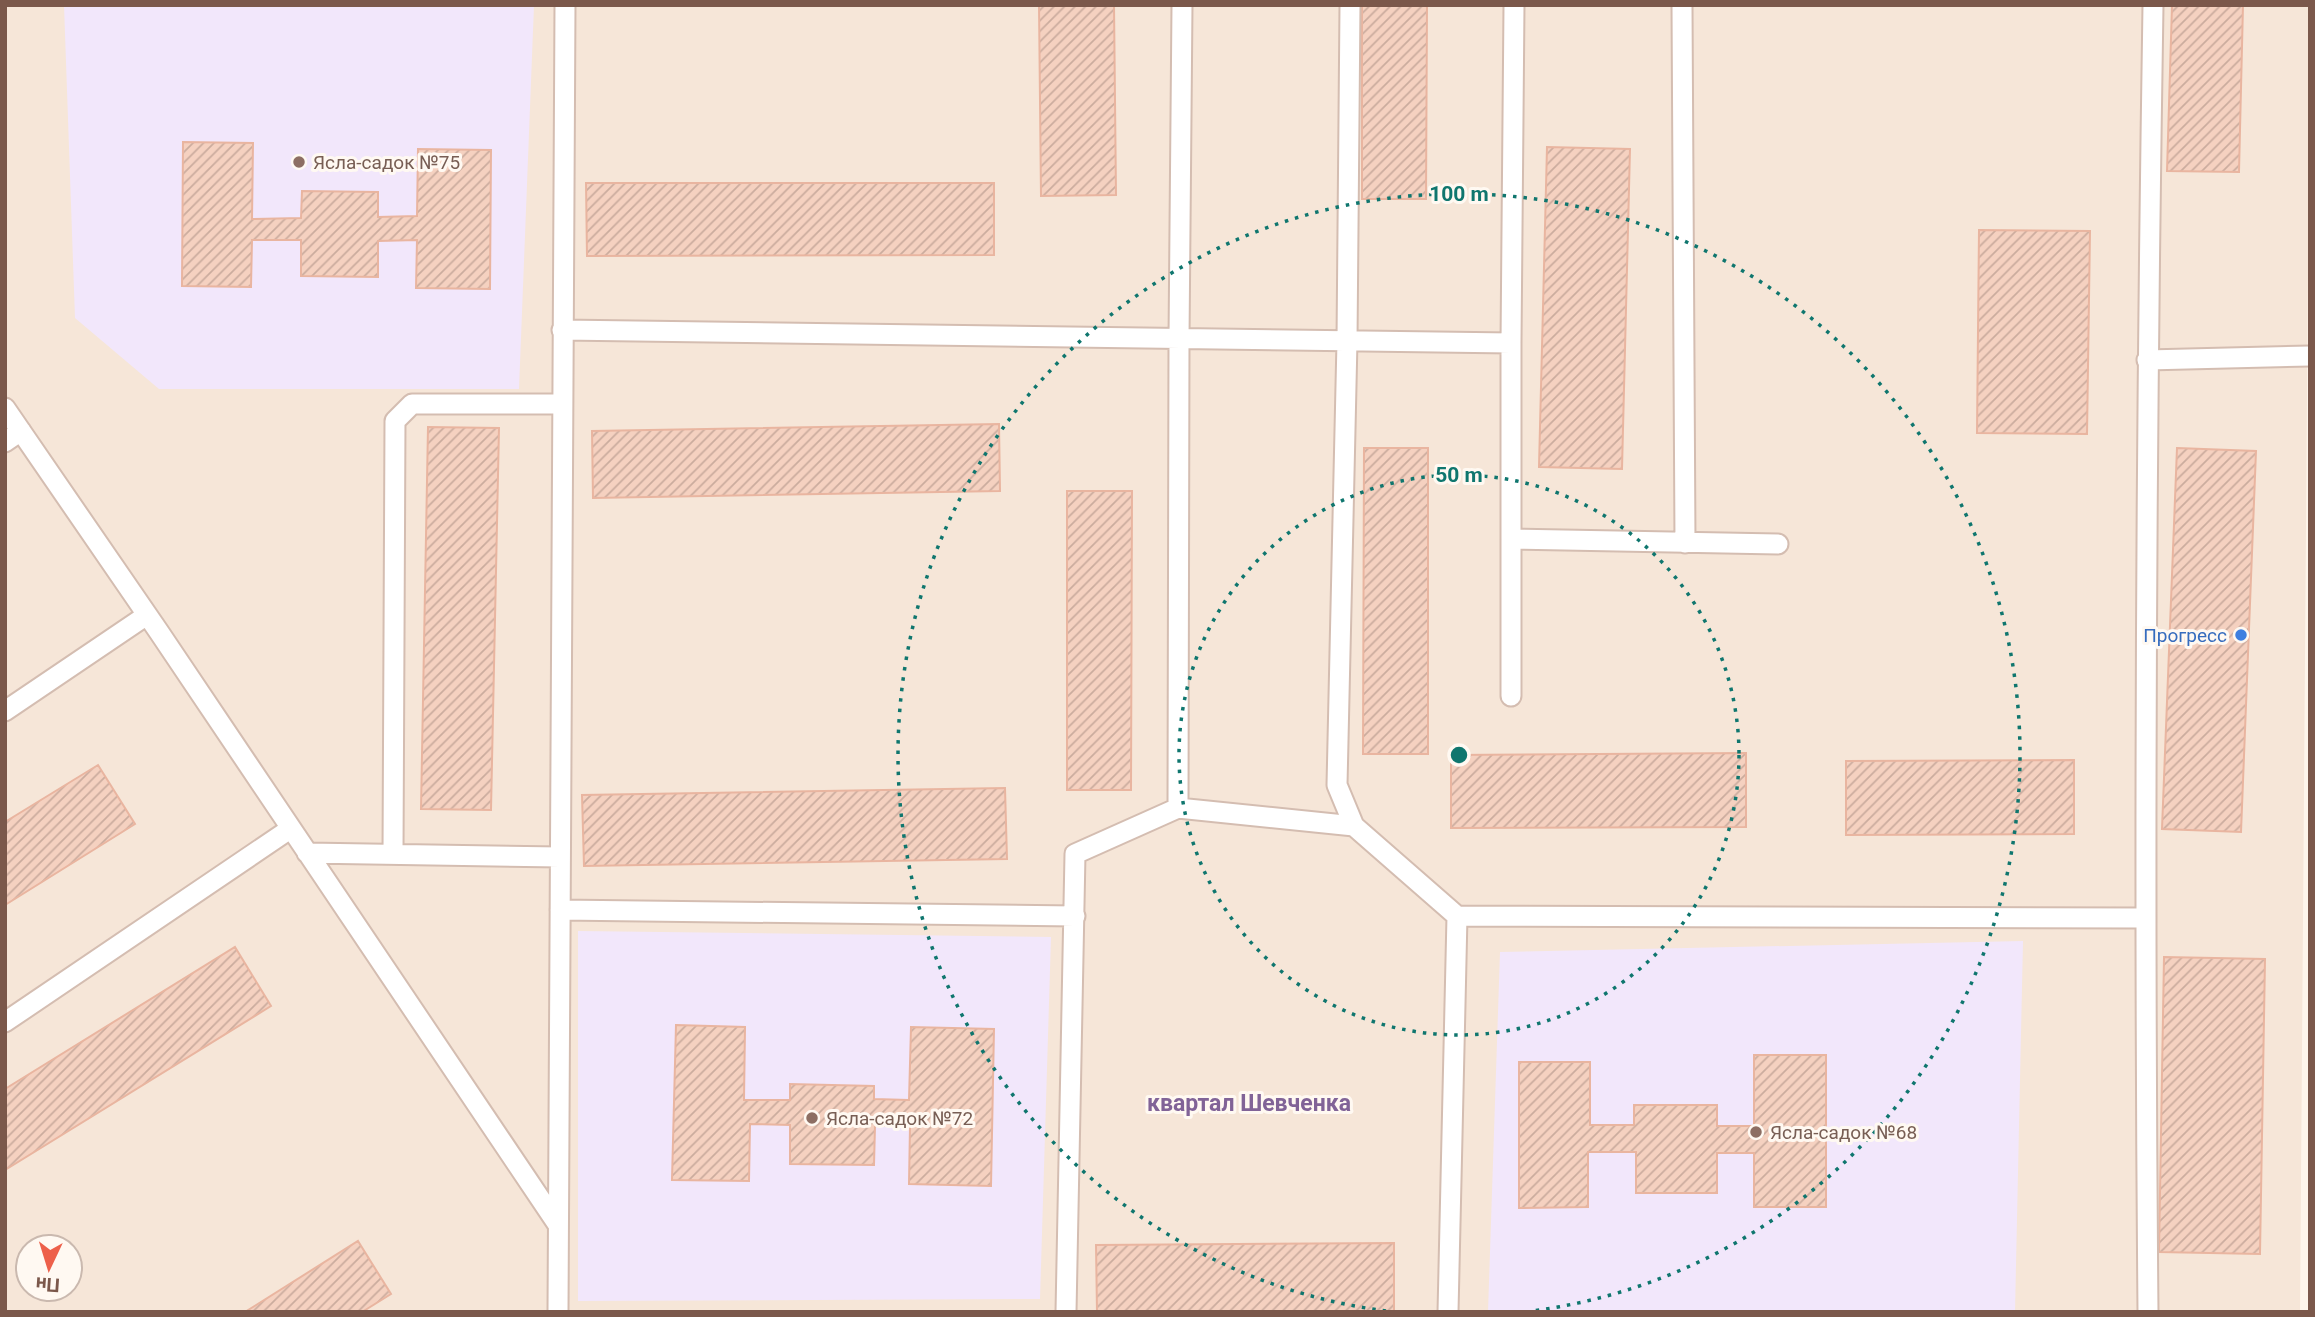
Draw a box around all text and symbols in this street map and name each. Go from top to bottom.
place label: Ясла-садок №75 [313,151,460,174]
marker: Ясла-садок №75 [291,154,307,170]
text: 100 m [1429,182,1489,206]
text: 50 m [1435,463,1483,487]
place label: Прогресс [2143,624,2227,647]
marker: Прогресс [2233,627,2249,643]
centre of rings [1447,743,1471,767]
district label: квартал Шевченка [1147,1090,1351,1117]
place label: Ясла-садок №72 [826,1107,973,1130]
marker: Ясла-садок №72 [804,1110,820,1126]
place label: Ясла-садок №68 [1770,1121,1917,1144]
marker: Ясла-садок №68 [1748,1124,1764,1140]
north arrow [14,1233,84,1303]
text: Пн [35,1272,61,1297]

